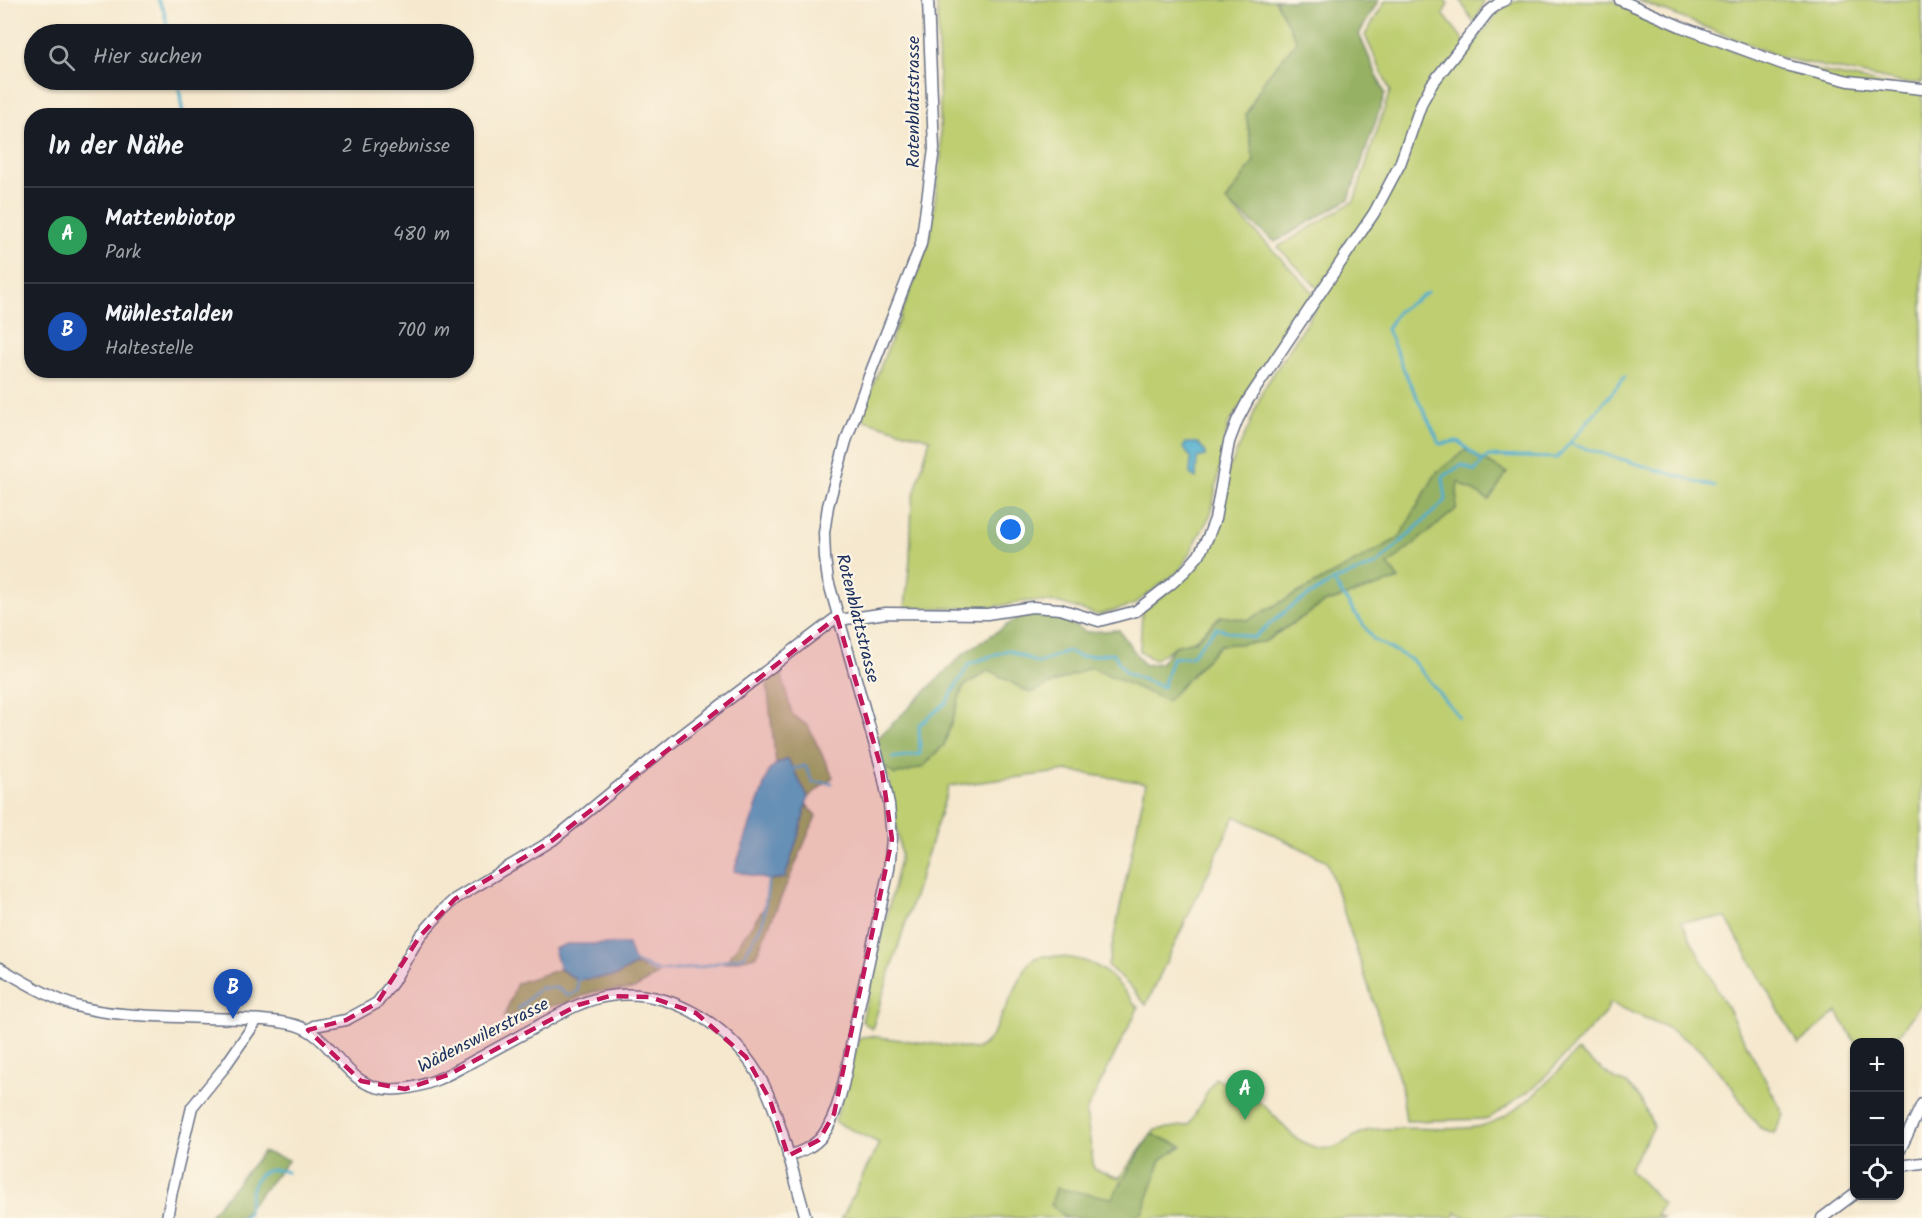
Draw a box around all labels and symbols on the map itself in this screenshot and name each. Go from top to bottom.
street label: Rotenblattstrasse [900,36,929,168]
your location [996,515,1025,544]
street label: Rotenblattstrasse [827,551,887,686]
pin: B [214,970,252,1019]
street label: Wädenswilerstrasse [413,991,555,1082]
pin: A [1226,1070,1264,1120]

